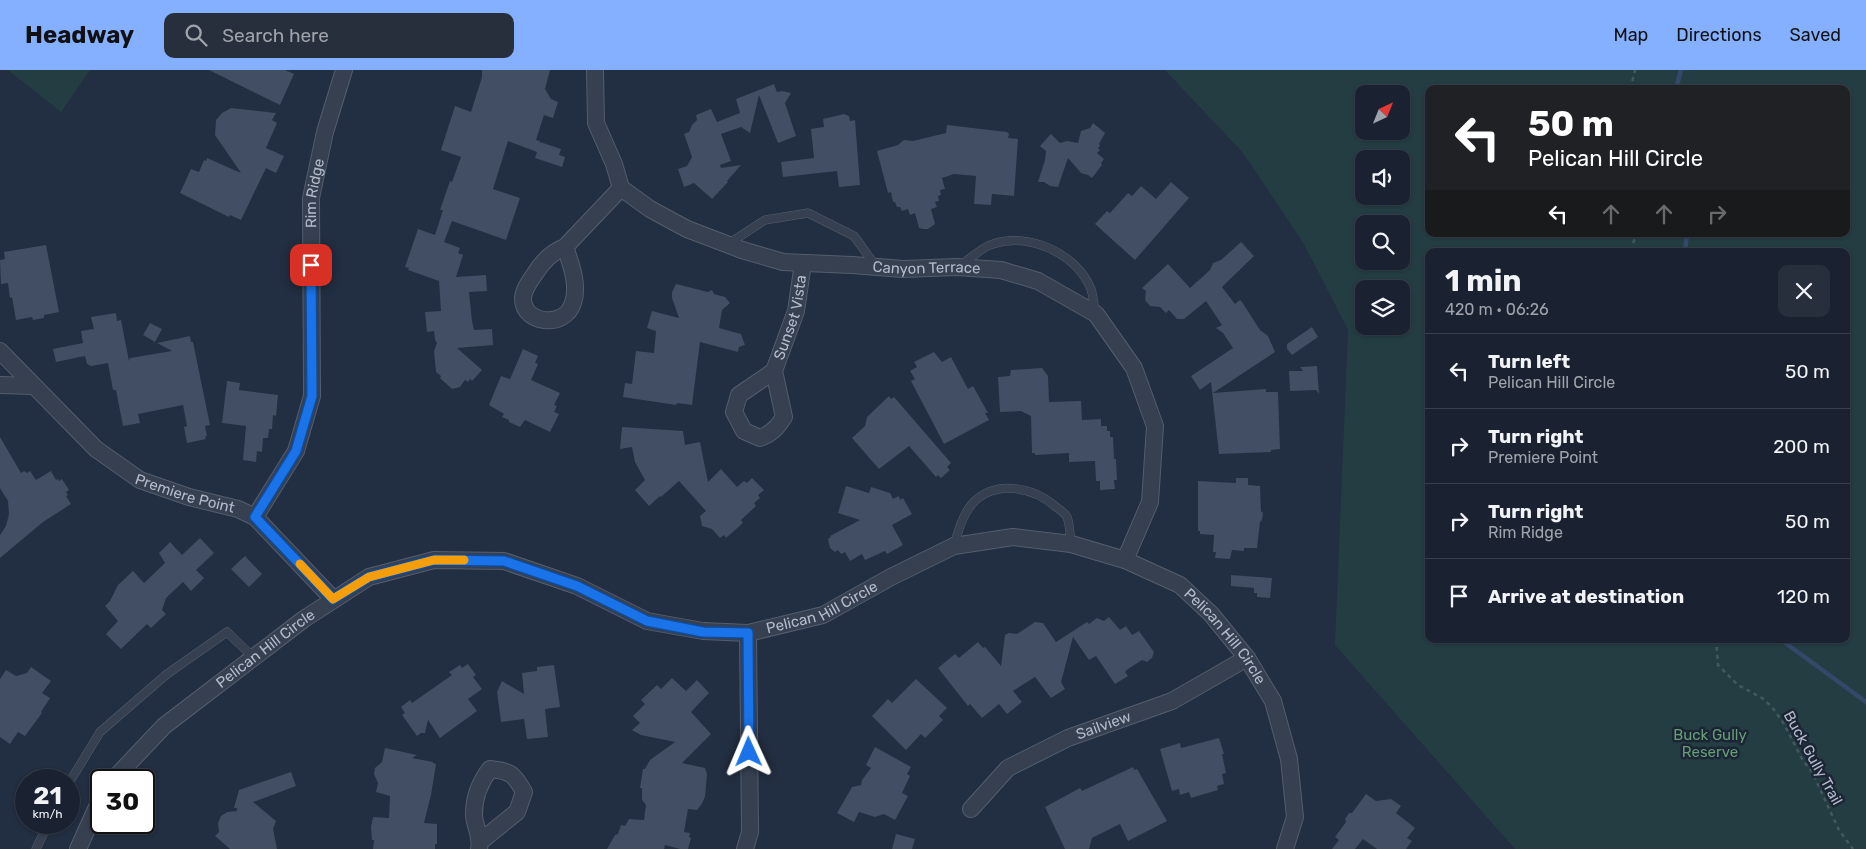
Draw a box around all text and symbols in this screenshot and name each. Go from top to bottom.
search box [164,13,514,58]
text: Headway [25,21,134,49]
icon: search [182,21,210,49]
text: Search here [222,24,329,47]
text: Map [1613,24,1648,46]
text: Directions [1676,24,1762,46]
text: Saved [1790,24,1841,46]
north arrow [1355,85,1410,140]
map controls [1355,85,1410,335]
text: 50 m [1528,103,1614,145]
icon: left [1445,105,1510,170]
text: Pelican Hill Circle [1528,145,1703,172]
button: sound [1355,150,1410,205]
street label: Rim Ridge [302,157,328,228]
icon: left [1544,200,1572,228]
icon: ahead [1597,200,1625,228]
icon: ahead [1650,200,1678,228]
icon: right [1703,200,1731,228]
button: search [1355,215,1410,270]
pin [290,244,332,286]
icon: arrive [297,251,325,279]
street label: Canyon Terrace [872,258,981,278]
text: 1 min [1445,263,1522,299]
button: close [1778,265,1830,317]
street label: Sunset Vista [770,274,810,362]
button: layers [1355,280,1410,335]
text: 420 m · 06:26 [1445,300,1549,319]
text: Turn left [1488,350,1570,373]
icon: left [1445,357,1473,385]
text: 50 m [1785,360,1830,383]
text: Pelican Hill Circle [1488,373,1615,392]
text: Turn right [1488,425,1583,448]
icon: right [1445,432,1473,460]
text: 200 m [1773,435,1830,458]
text: Premiere Point [1488,448,1598,467]
street label: Premiere Point [133,470,237,517]
text: Turn right [1488,500,1583,523]
icon: right [1445,507,1473,535]
text: 50 m [1785,510,1830,533]
text: Rim Ridge [1488,523,1563,542]
street label: Pelican Hill Circle [764,577,881,637]
icon: arrive [1445,582,1473,610]
street label: Pelican Hill Circle [1180,584,1270,687]
text: Arrive at destination [1488,585,1684,608]
text: 120 m [1777,585,1830,608]
street label: Pelican Hill Circle [213,605,318,692]
street label: Sailview [1074,707,1133,743]
street label: Buck Gully Trail [1780,708,1846,808]
position arrow [722,725,774,777]
park label: Buck Gully Reserve [1673,726,1747,761]
speed limit sign: 30 [90,769,155,834]
text: 21 [33,781,62,810]
text: km/h [33,807,62,821]

